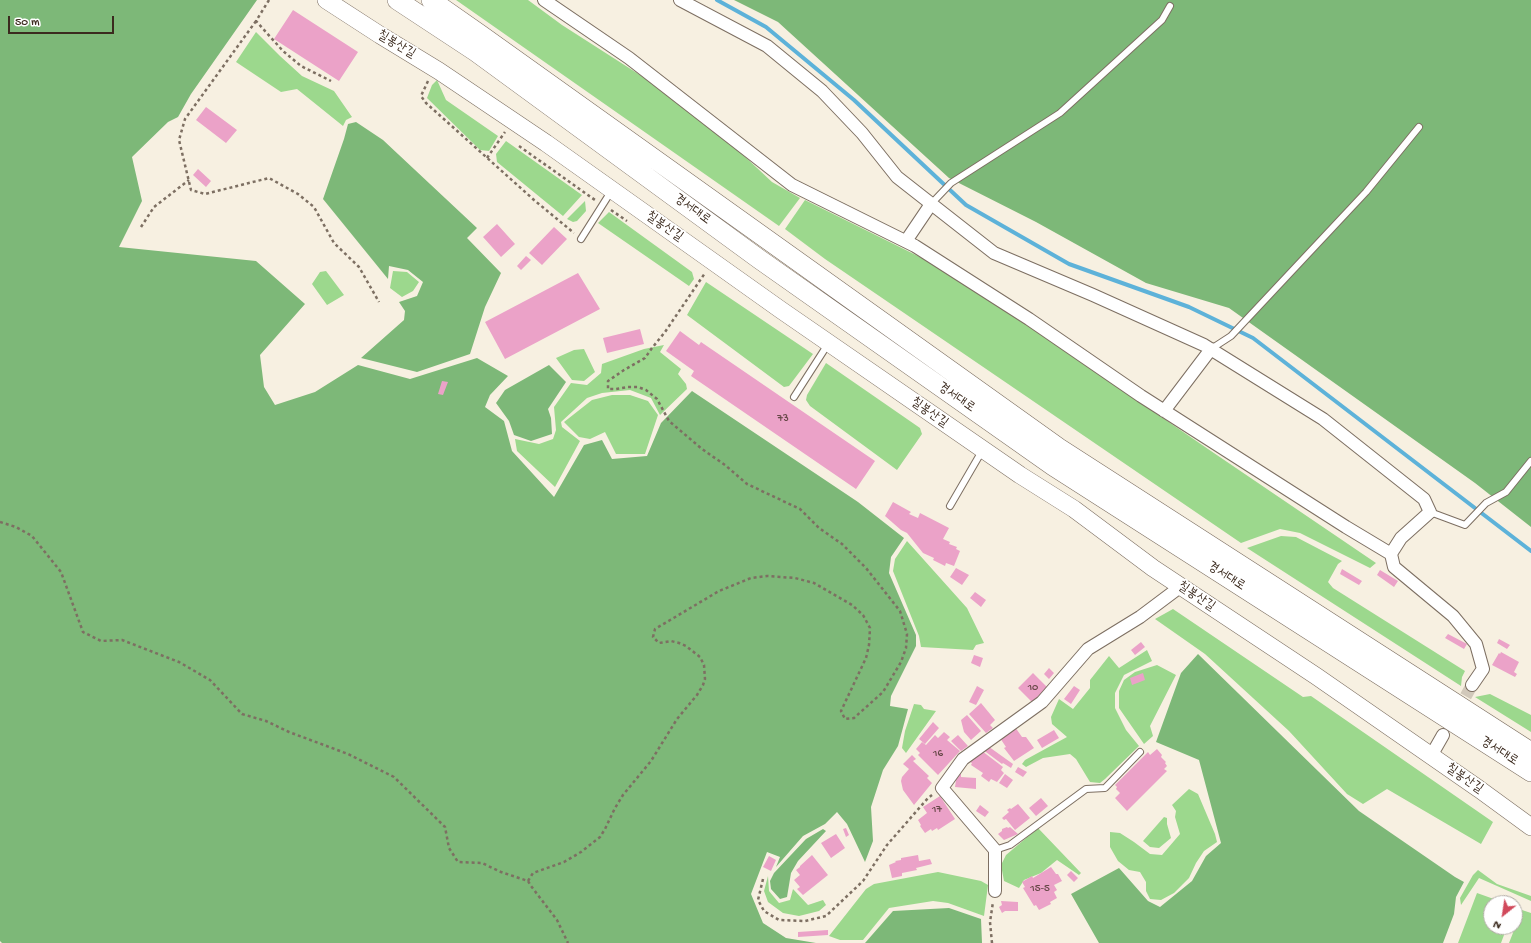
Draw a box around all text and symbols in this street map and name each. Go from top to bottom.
scale bar [10,8,116,34]
text: 50 m [15,16,40,30]
street label: 칠봉산길 [374,28,418,62]
street label: 경서대로 [670,191,714,229]
street label: 칠봉산길 [642,209,686,245]
street label: 경서대로 [934,380,978,416]
street label: 칠봉산길 [907,395,951,431]
house number: 73 [777,412,789,426]
street label: 경서대로 [1204,559,1248,595]
street label: 칠봉산길 [1174,579,1218,615]
house number: 10 [1028,681,1038,695]
street label: 경서대로 [1477,734,1521,770]
house number: 16 [933,747,943,761]
street label: 칠봉산길 [1442,761,1486,797]
house number: 17 [932,803,942,817]
house number: 15-5 [1030,882,1050,896]
north arrow [1483,895,1523,935]
text: N [1491,918,1504,932]

